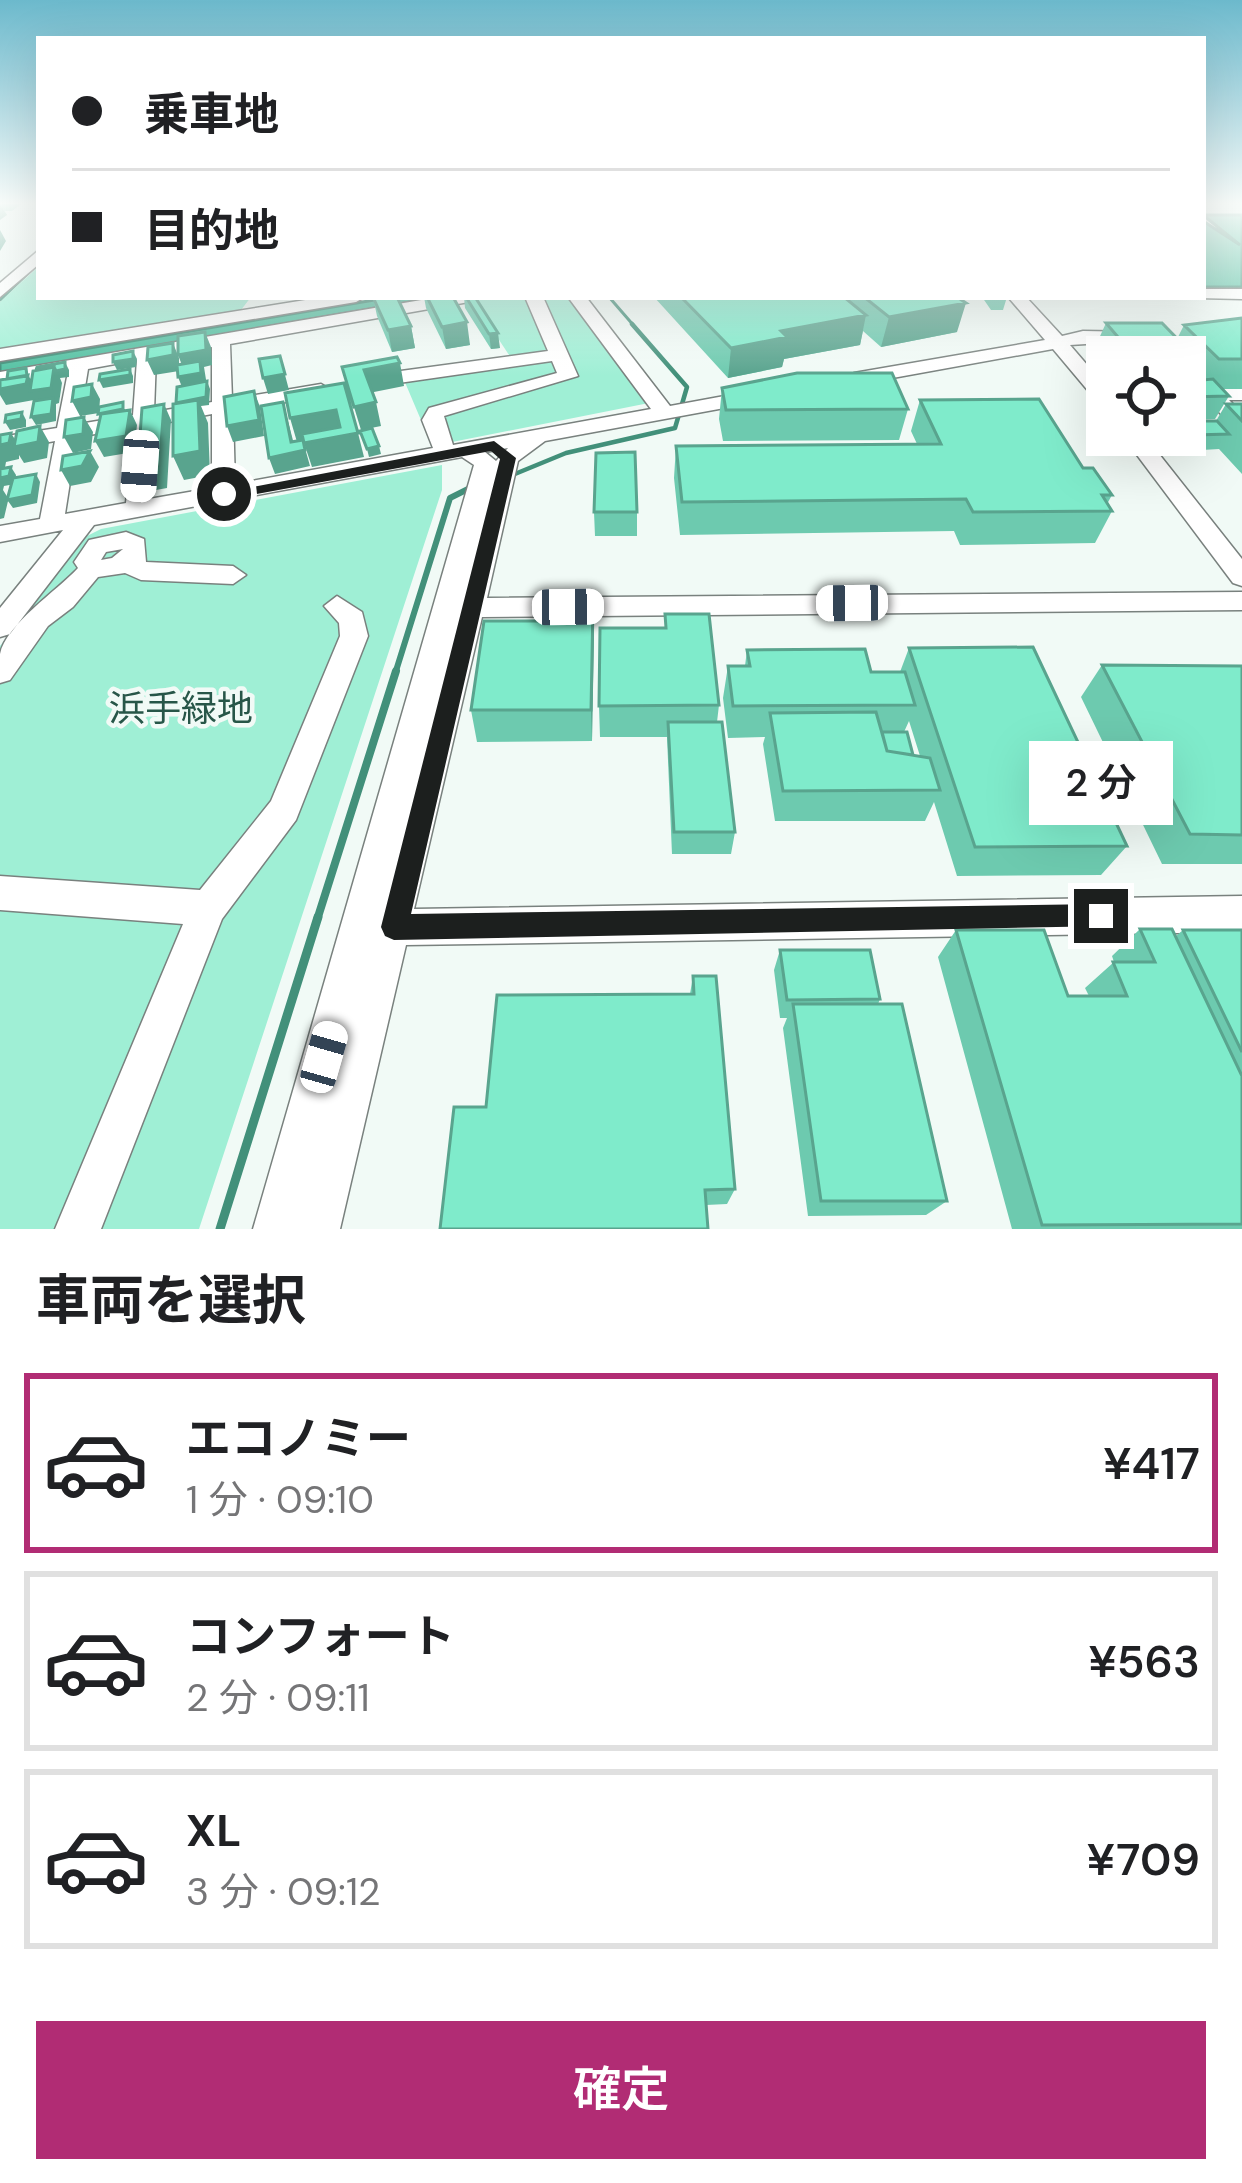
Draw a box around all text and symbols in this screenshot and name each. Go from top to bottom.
text: 乗車地 [144,85,279,144]
text: 目的地 [144,201,279,260]
map controls [1086,336,1206,456]
button: locate [1086,336,1206,456]
car [120,429,160,503]
route start [197,467,251,521]
car [816,584,888,622]
car [532,588,604,626]
park label: 浜手緑地 [109,685,253,732]
callout: 2 分 [1029,742,1173,826]
text: 2 分 [1065,757,1137,808]
route end [1074,889,1128,943]
car [297,1017,351,1097]
text: 車両を選択 [36,1265,306,1336]
icon: car [42,1409,150,1517]
text: エコノミー [186,1409,411,1468]
text: ¥417 [1103,1434,1200,1493]
text: 1 分 · 09:10 [186,1474,374,1525]
icon: car [42,1607,150,1715]
text: コンフォート [186,1607,455,1666]
text: ¥563 [1088,1632,1200,1691]
text: 2 分 · 09:11 [186,1672,370,1723]
text: XL [186,1801,241,1860]
icon: car [42,1805,150,1913]
text: ¥709 [1087,1830,1200,1889]
text: 3 分 · 09:12 [186,1866,381,1917]
button: 確定 [36,2021,1206,2159]

